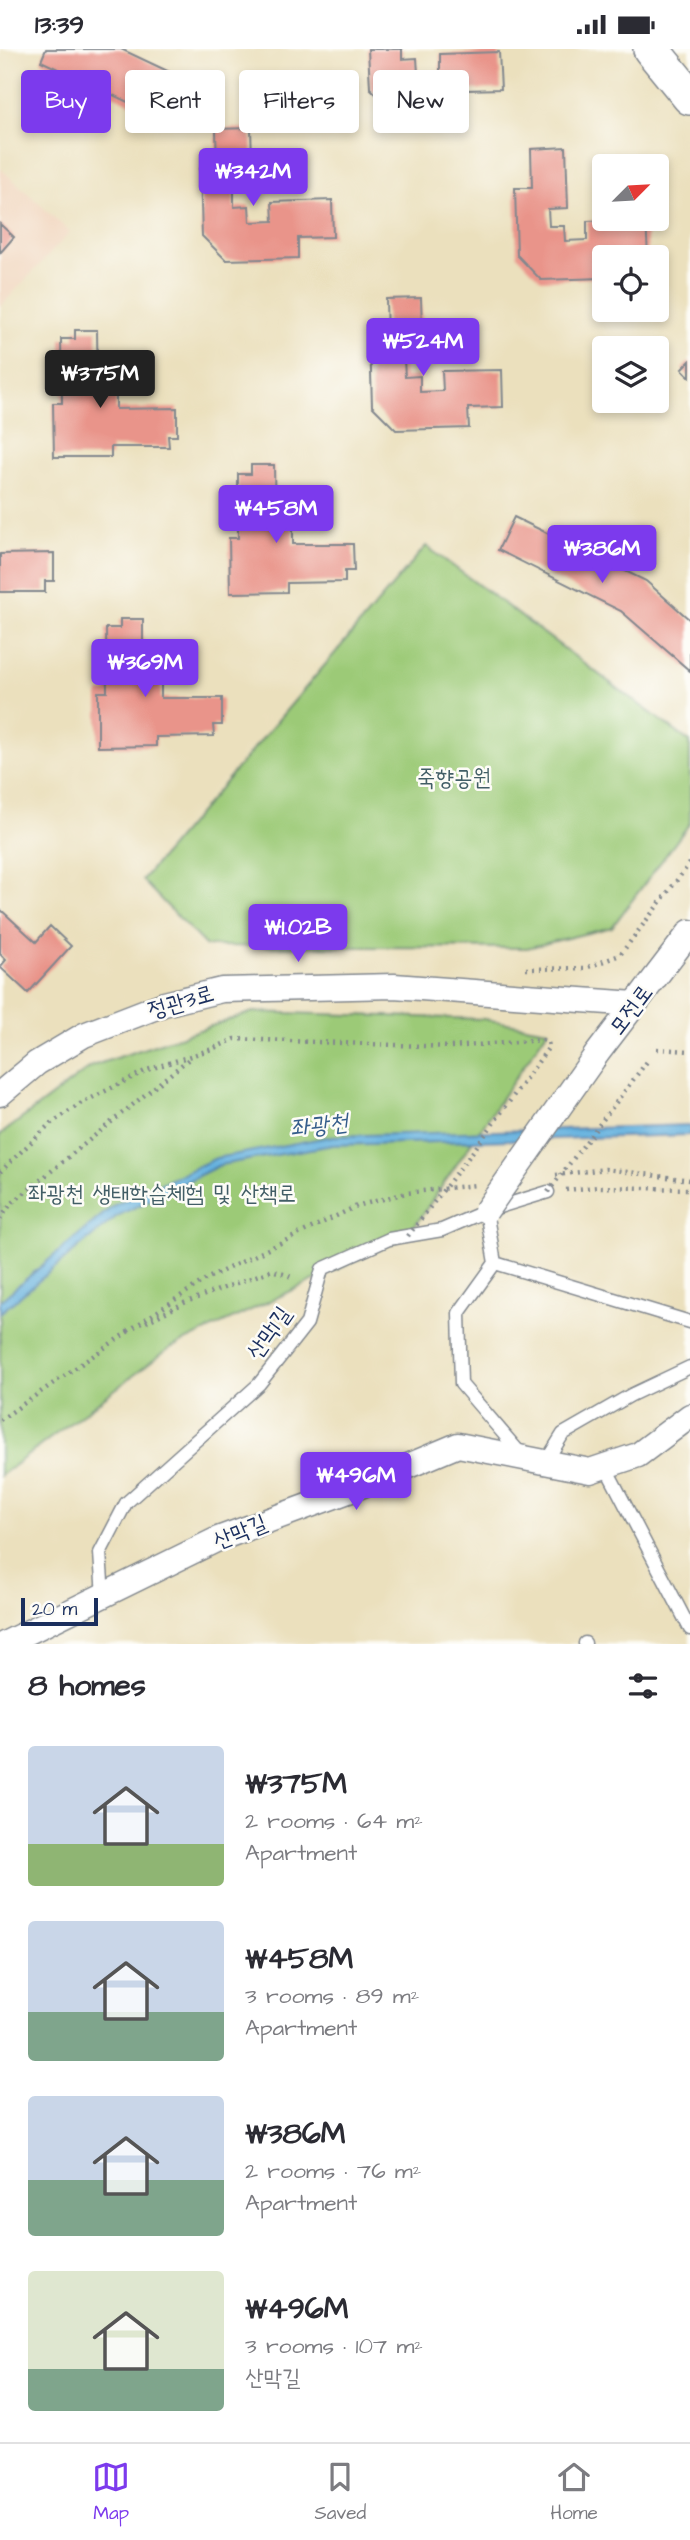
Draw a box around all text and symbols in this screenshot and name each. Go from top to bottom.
text: 13:39 [35,7,84,43]
chip: Buy [21,70,111,133]
chip: Rent [125,70,225,133]
chip: Filters [239,70,359,133]
chip: New [373,70,469,133]
pin: ₩342M [204,149,302,208]
north arrow [592,154,668,231]
map controls [592,154,669,413]
text: ₩342M [215,155,291,187]
button: locate [592,245,669,322]
pin: ₩524M [374,319,472,378]
text: ₩524M [382,325,464,357]
button: layers [592,336,669,413]
pin: ₩375M [51,351,149,410]
text: ₩375M [61,357,139,389]
pin: ₩458M [227,485,325,545]
text: ₩458M [235,492,318,524]
pin: ₩386M [553,525,651,585]
text: ₩386M [563,532,641,564]
pin: ₩369M [96,639,194,699]
text: ₩369M [107,646,183,678]
park label: 죽향공원 [417,762,491,794]
pin: ₩1.02B [241,905,355,964]
text: ₩1.02B [264,911,332,943]
street label: 정관3로 [144,977,218,1027]
street label: 모전로 [602,978,660,1042]
water label: 좌광천 [288,1105,352,1146]
park label: 좌광천 생태학습체험 및 산책로 [28,1178,296,1210]
street label: 산막1길 [239,1300,299,1366]
pin: ₩496M [307,1453,405,1512]
text: ₩496M [316,1459,396,1491]
street label: 산막길 [208,1507,272,1557]
scale bar [21,1595,98,1627]
text: 20 m [32,1596,77,1623]
text: 8 homes [28,1665,146,1707]
icon: filters [624,1667,662,1705]
text: ₩375M [245,1763,347,1805]
icon: home [84,1774,168,1858]
text: 2 rooms · 64 m² [245,1805,423,1837]
text: Apartment [245,1837,357,1869]
text: ₩458M [245,1938,353,1980]
icon: home [84,1949,168,2033]
text: 3 rooms · 89 m² [245,1980,419,2012]
text: Apartment [245,2012,357,2044]
text: ₩386M [245,2113,346,2155]
icon: home [84,2124,168,2208]
text: 2 rooms · 76 m² [245,2155,421,2187]
text: Apartment [245,2187,357,2219]
text: ₩496M [245,2288,348,2330]
icon: home [84,2299,168,2383]
text: 3 rooms · 107 m² [245,2330,423,2362]
text: 산막길 [245,2362,301,2394]
tab: Map [92,2458,130,2527]
tab: Saved [314,2458,366,2527]
tab: Home [551,2458,598,2527]

